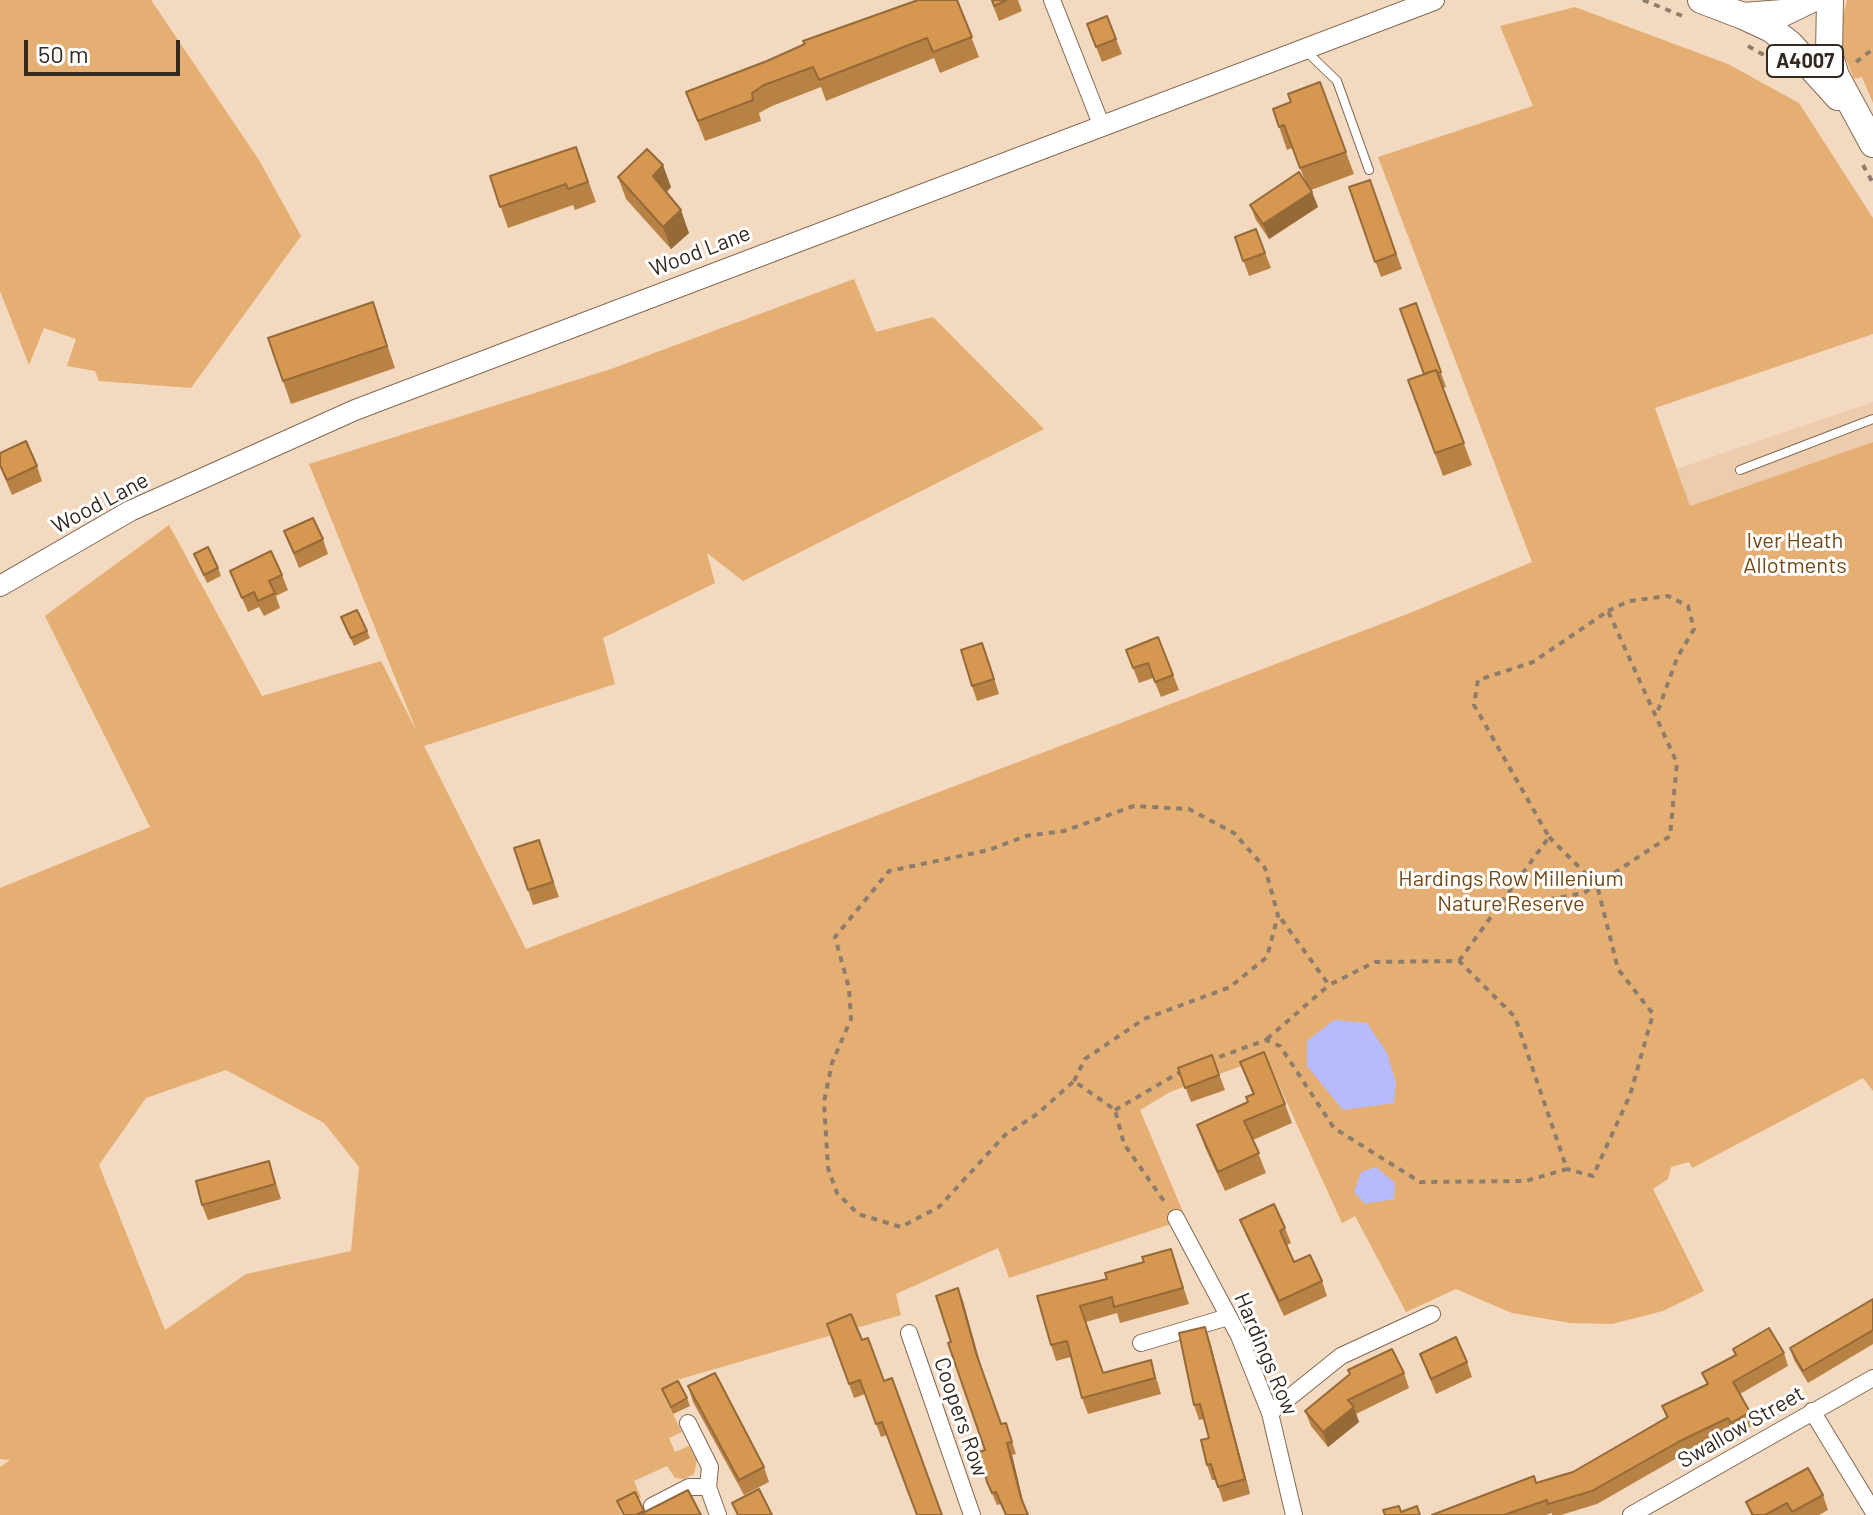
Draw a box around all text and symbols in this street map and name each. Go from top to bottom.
scale bar [28,24,184,74]
text: 50 m [38,39,89,68]
road number: A4007 [1767,45,1843,77]
street label: Wood Lane [646,220,754,282]
street label: Wood Lane [47,467,153,539]
park label: Iver Heath Allotments [1743,528,1847,580]
park label: Hardings Row Millenium Nature Reserve [1398,866,1624,918]
street label: Hardings Row [1228,1289,1304,1419]
street label: Coopers Row [928,1354,994,1480]
street label: Swallow Street [1673,1380,1809,1474]

